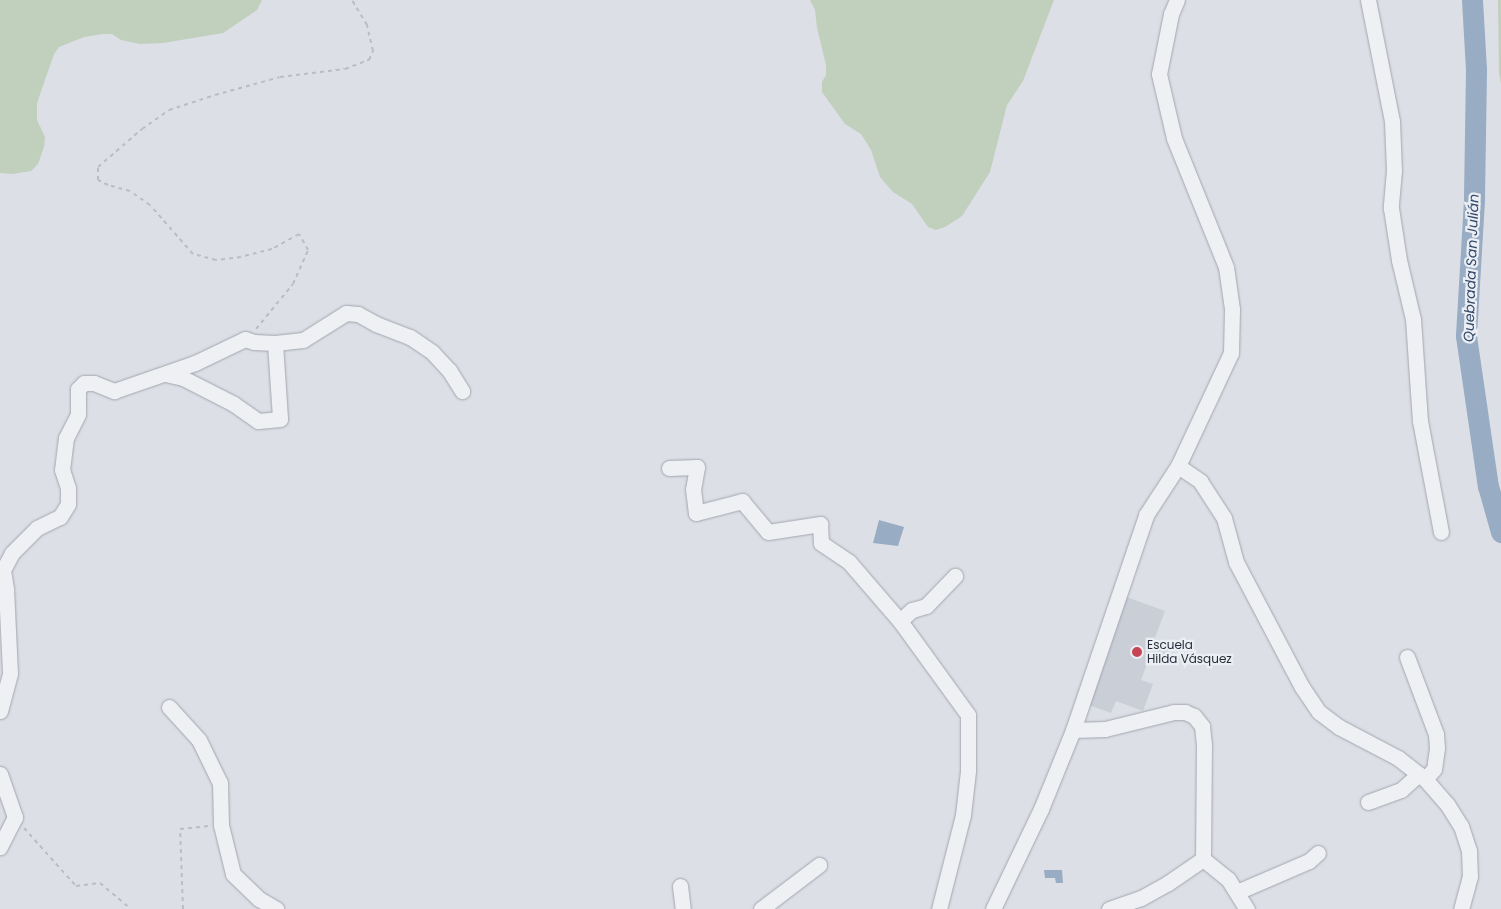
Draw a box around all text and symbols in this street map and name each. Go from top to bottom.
water label: Quebrada San Julián [1460,194,1482,342]
place label: Escuela Hilda Vásquez [1147,638,1232,666]
marker: Escuela Hilda Vásquez [1131,646,1143,658]

